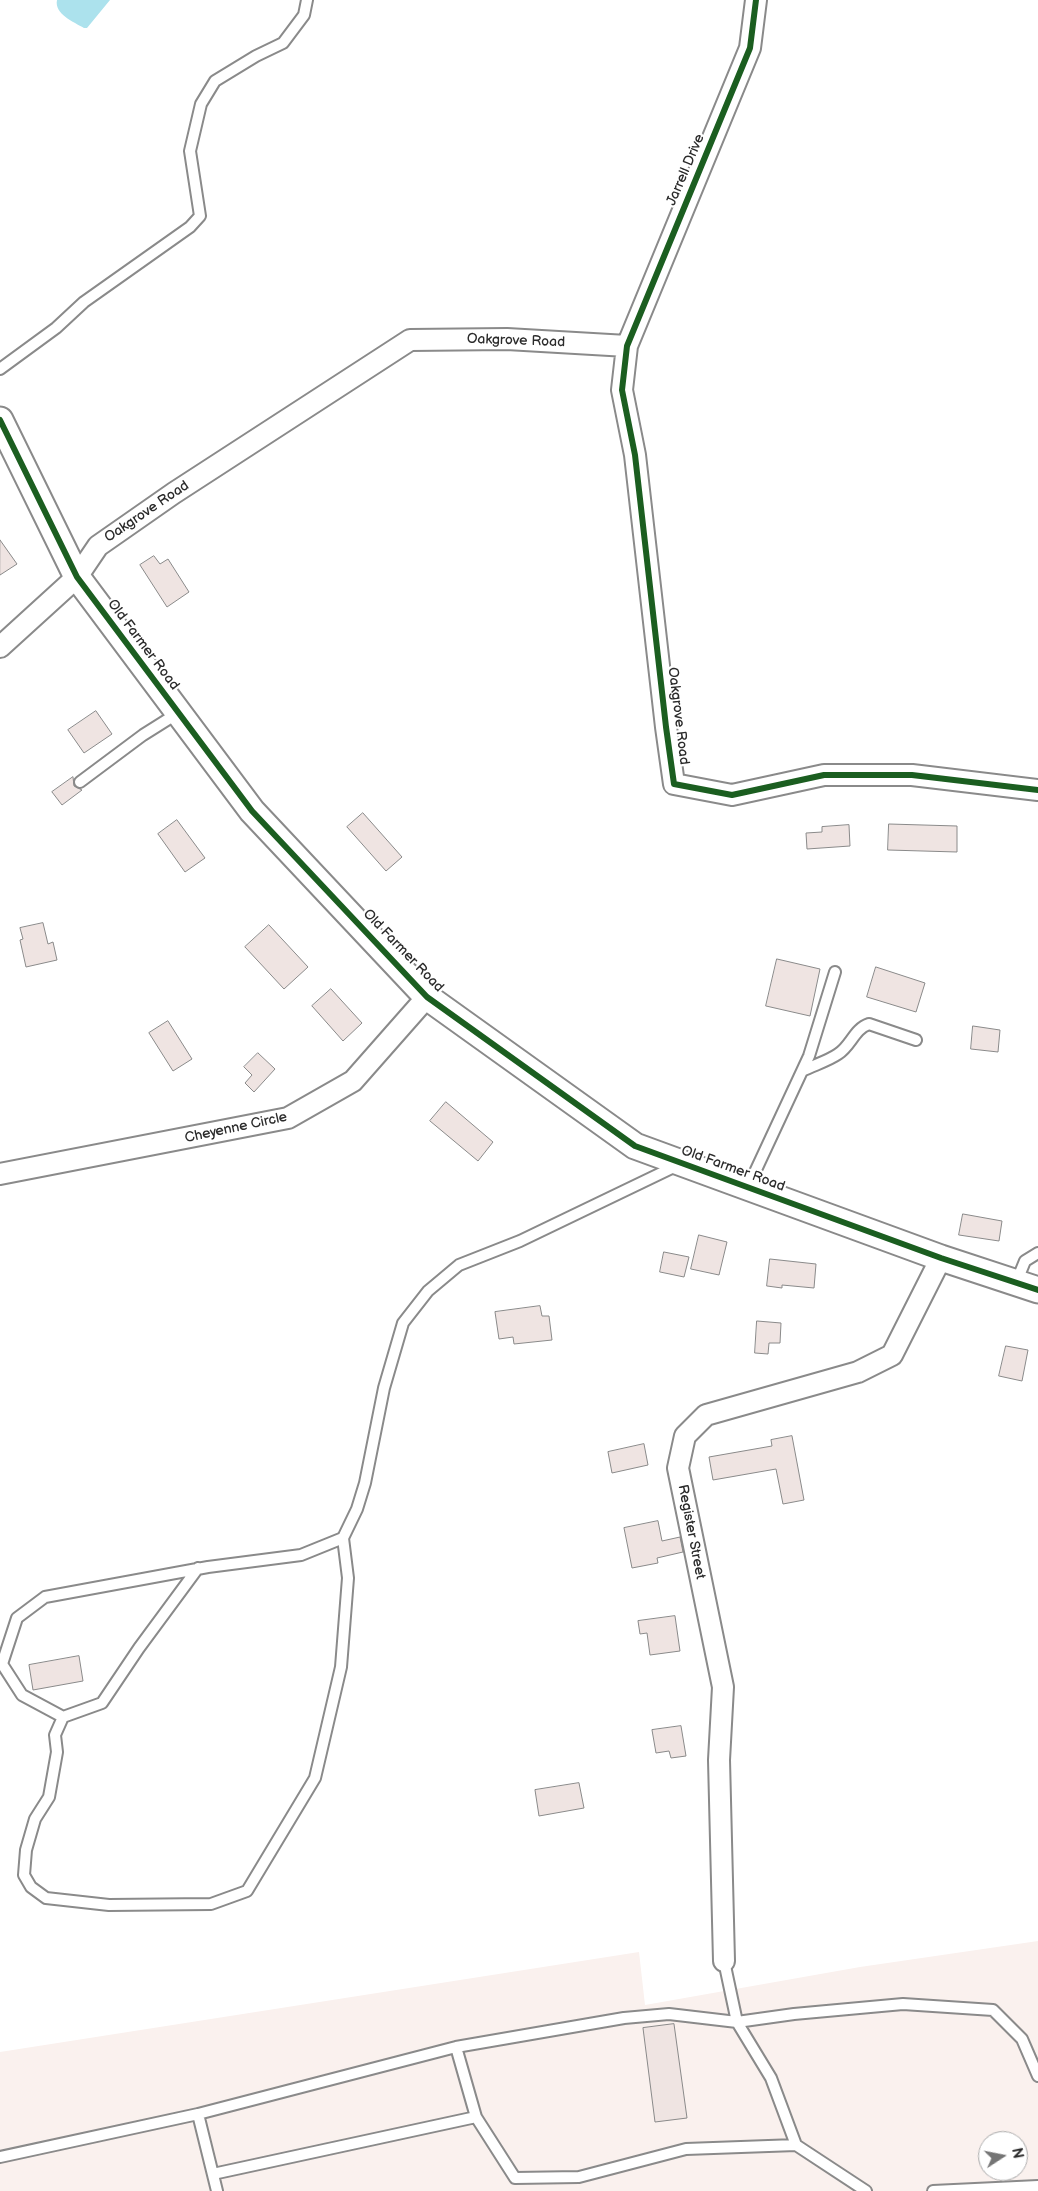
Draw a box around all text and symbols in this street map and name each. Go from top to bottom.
street label: Jarrell Drive [663,132,709,208]
street label: Oakgrove Road [467,331,565,351]
street label: Oakgrove Road [102,478,192,546]
street label: Old Farmer Road [104,596,182,694]
street label: Oakgrove Road [664,666,692,766]
street label: Old Farmer Road [359,906,447,996]
street label: Cheyenne Circle [183,1109,289,1147]
street label: Old Farmer Road [679,1142,787,1196]
street label: Register Street [674,1483,708,1581]
north arrow [978,2131,1028,2181]
text: N [1008,2146,1027,2160]

